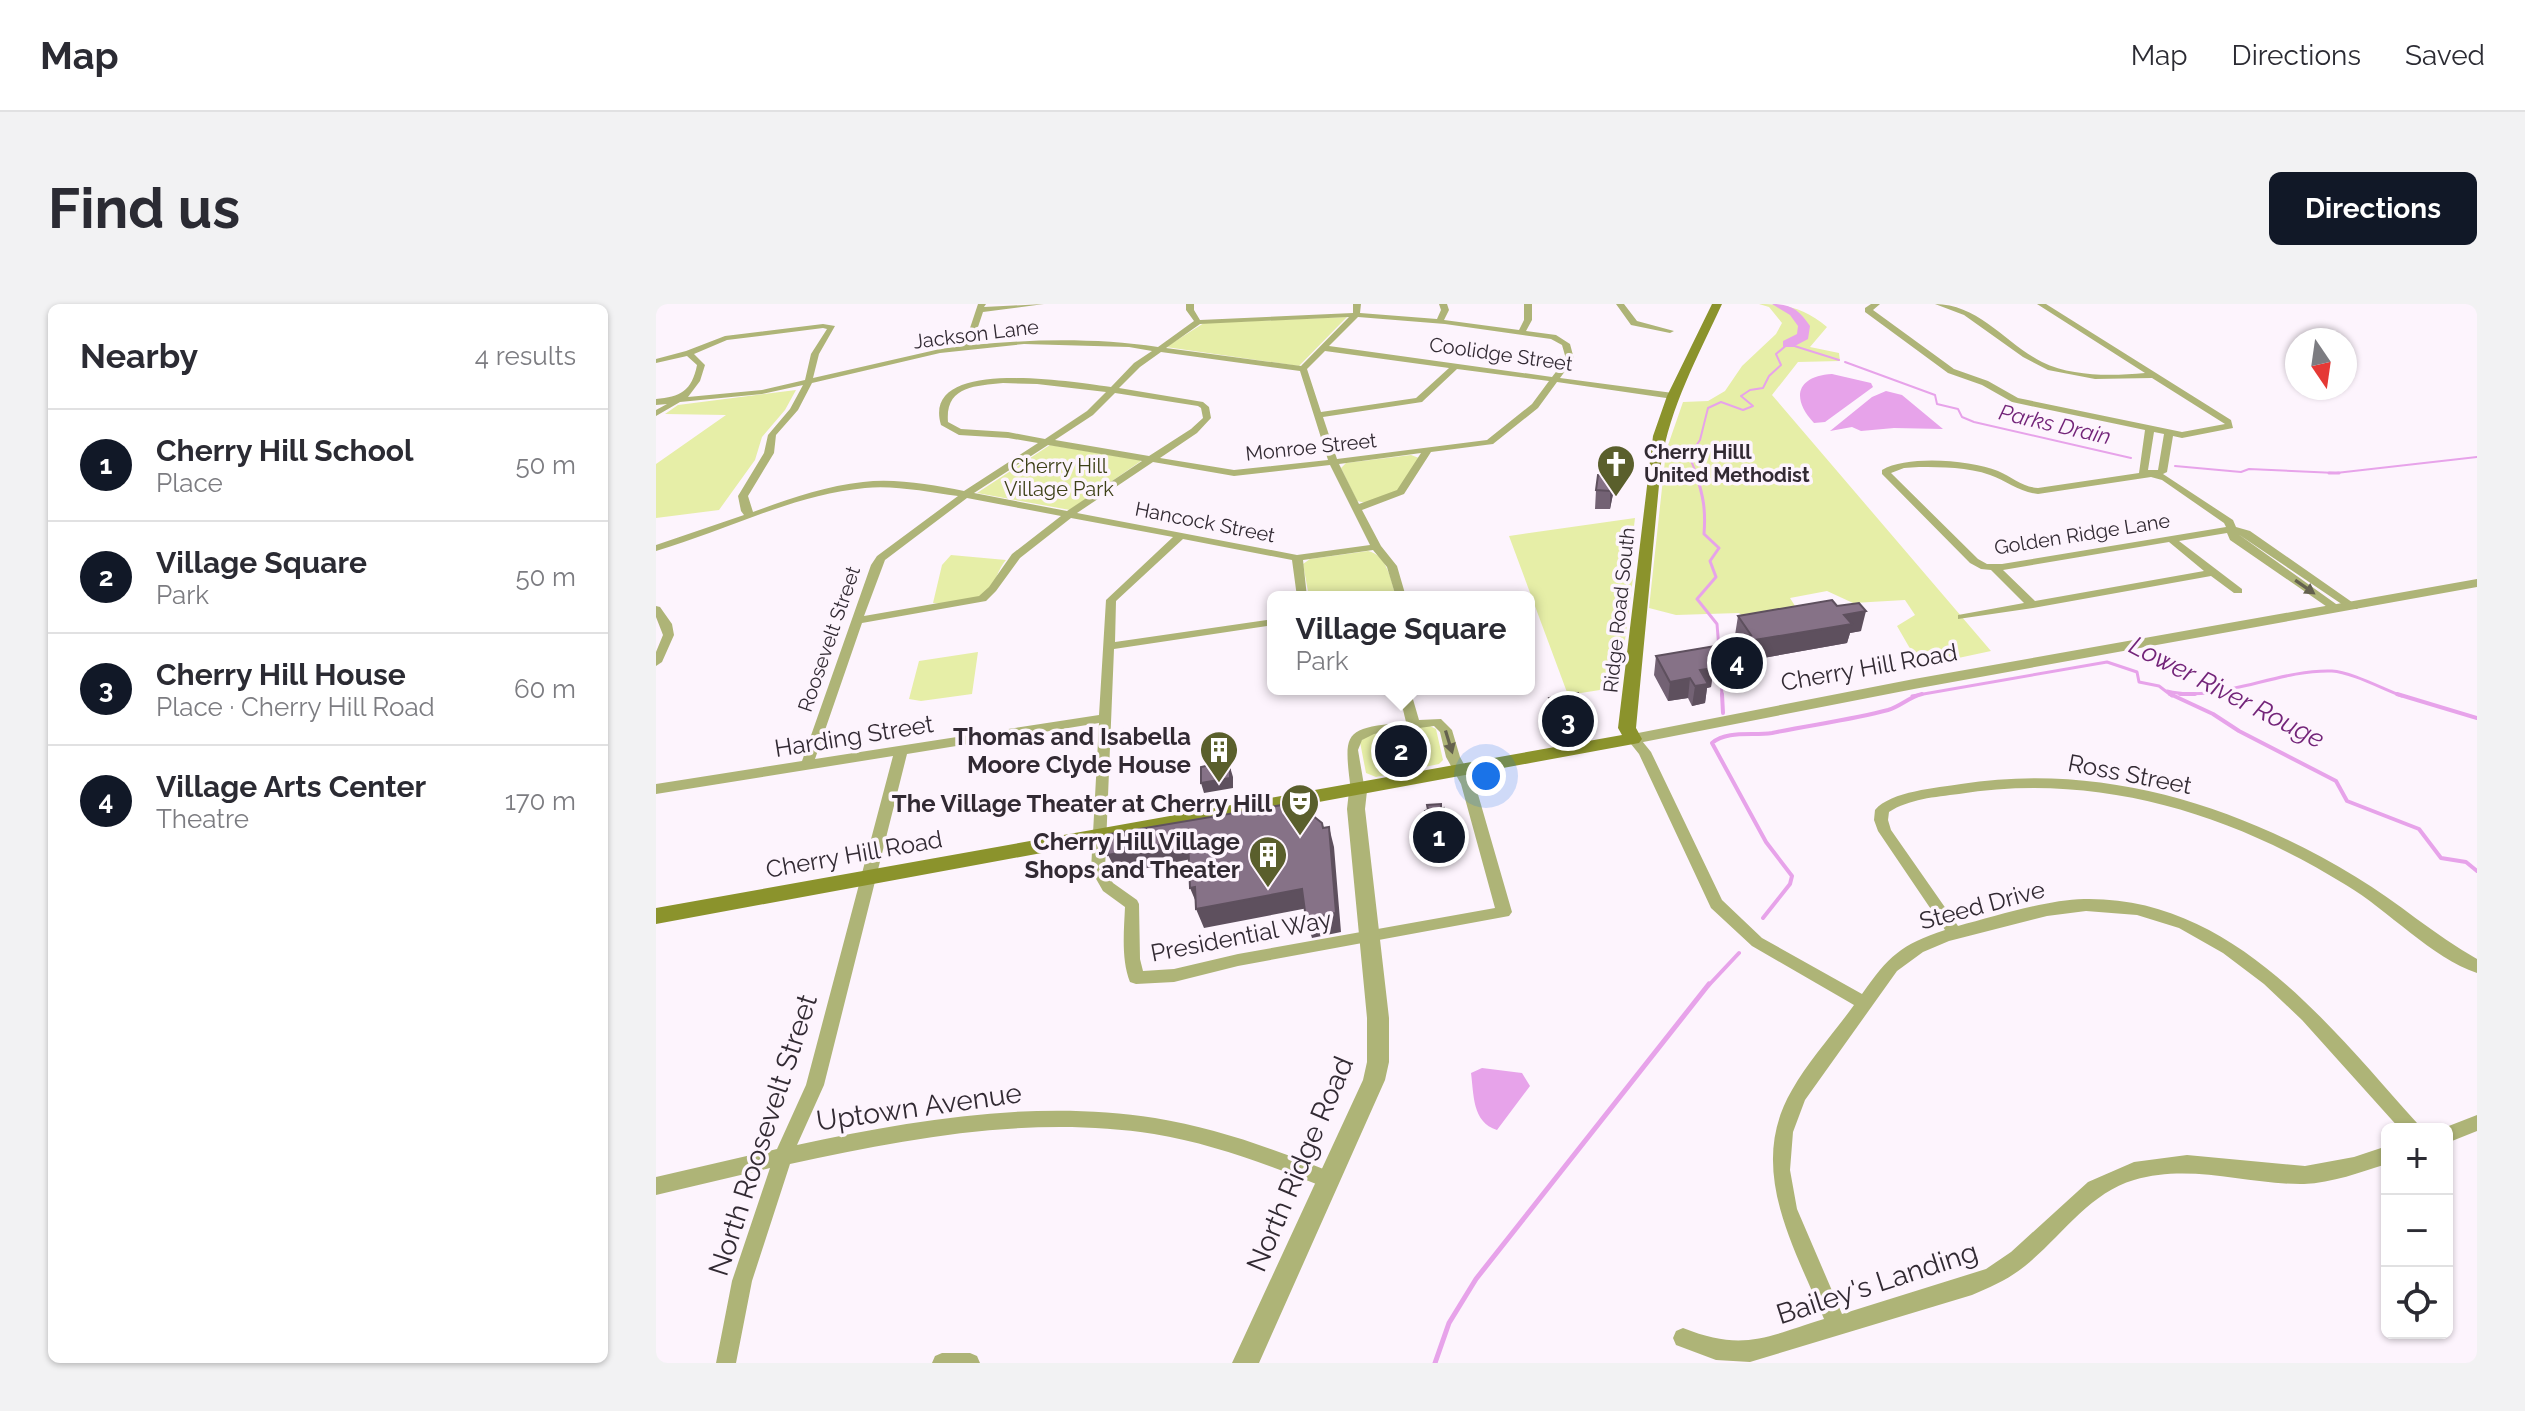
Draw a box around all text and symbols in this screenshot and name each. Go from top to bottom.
text: Map [40,33,119,78]
text: Map [2131,39,2188,72]
text: Directions [2232,39,2361,72]
text: Saved [2405,39,2485,72]
button: Directions [2269,172,2477,245]
text: Find us [48,175,240,241]
street label: Jackson Lane [912,314,1040,354]
north arrow [2285,328,2357,400]
street label: Coolidge Street [1428,332,1574,376]
text: Nearby [80,336,198,376]
text: 4 results [475,341,576,371]
water label: Parks Drain [1997,399,2113,449]
street label: Monroe Street [1244,428,1378,466]
text: Cherry Hill School [156,433,414,468]
place label: Cherry Hilll United Methodist [1644,440,1810,487]
church icon: Cherry Hilll United Methodist [1595,443,1637,498]
text: 1 [100,450,112,480]
text: 50 m [515,450,576,480]
park label: Cherry Hill Village Park [1004,454,1114,501]
text: Place [156,468,223,498]
street label: Hancock Street [1133,497,1277,547]
street label: Golden Ridge Lane [1992,508,2172,560]
street label: Ridge Road South [1598,526,1640,694]
text: Village Square [156,545,367,580]
text: 2 [99,562,113,592]
text: 50 m [515,562,576,592]
street label: Roosevelt Street [793,563,865,715]
one-way arrow [2294,579,2315,594]
text: Park [156,580,209,610]
popup [1267,591,1535,695]
text: Village Square [1296,611,1506,646]
water label: Lower River Rouge [2125,630,2329,754]
pin: 4 [1711,633,1763,693]
street label: Cherry Hill Road [1778,637,1960,697]
text: Park [1296,646,1349,676]
text: Cherry Hill House [156,657,406,692]
text: 3 [99,674,113,704]
text: 60 m [514,674,576,704]
pin: 3 [1542,691,1594,751]
text: Place · Cherry Hill Road [156,692,435,722]
street label: Harding Street [773,709,935,763]
pin: 2 [1375,721,1427,781]
place label: Thomas and Isabella Moore Clyde House [953,722,1191,779]
building icon: Thomas and Isabella Moore Clyde House [1198,729,1240,784]
one-way arrow [1443,731,1456,755]
street label: Ross Street [2066,748,2194,800]
your location [1466,756,1506,796]
text: Village Arts Center [156,769,426,804]
theatre icon: The Village Theater at Cherry Hill [1279,782,1321,837]
text: 4 [99,786,113,816]
text: 170 m [505,786,576,816]
place label: The Village Theater at Cherry Hill [892,789,1272,818]
text: Theatre [156,804,249,834]
pin: 1 [1413,807,1465,867]
street label: Cherry Hill Road [763,824,945,884]
place label: Cherry Hill Village Shops and Theater [1025,827,1240,884]
building icon: Cherry Hill Village Shops and Theater [1247,834,1289,889]
street label: Steed Drive [1916,874,2048,936]
street label: Presidential Way [1148,904,1334,968]
street label: North Roosevelt Street [702,989,824,1280]
street label: North Ridge Road [1240,1052,1360,1276]
street label: Uptown Avenue [814,1076,1024,1138]
map controls [2381,1123,2453,1339]
button: + [2381,1123,2453,1195]
button: − [2381,1195,2453,1267]
street label: Bailey's Landing [1772,1235,1982,1331]
button: locate [2381,1267,2453,1339]

